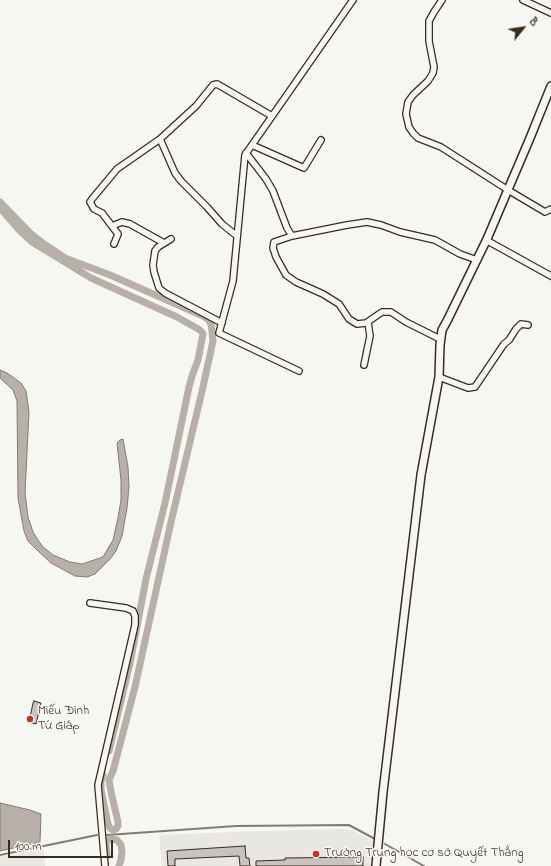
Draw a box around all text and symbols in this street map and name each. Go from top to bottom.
north arrow [503,8,543,48]
text: B [525,15,542,29]
place label: Miếu Đình Tứ Giáp [38,704,89,735]
marker: Miếu Đình Tứ Giáp [25,714,35,724]
scale bar [10,832,115,858]
text: 100 m [15,838,42,856]
place label: Trường Trung học cơ sở Quyết Thắng [324,846,524,862]
marker: Trường Trung học cơ sở Quyết Thắng [311,849,321,859]

